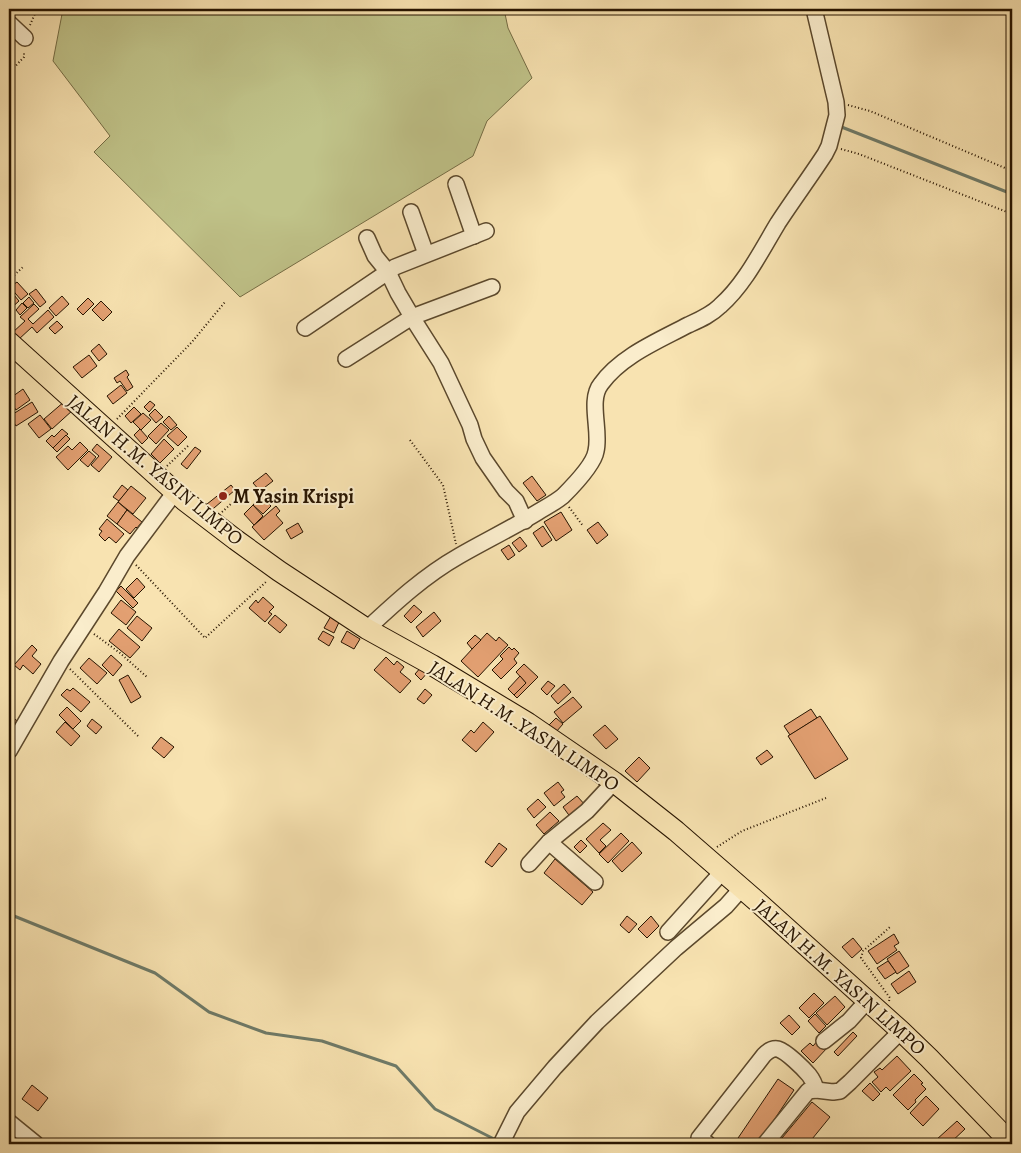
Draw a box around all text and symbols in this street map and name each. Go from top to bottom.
street label: JALAN H.M. YASIN LIMPO [61,388,249,552]
place label: M Yasin Krispi [233,483,354,510]
marker: M Yasin Krispi [217,490,229,502]
street label: JALAN H.M. YASIN LIMPO [423,654,625,798]
street label: JALAN H.M. YASIN LIMPO [748,893,932,1062]

